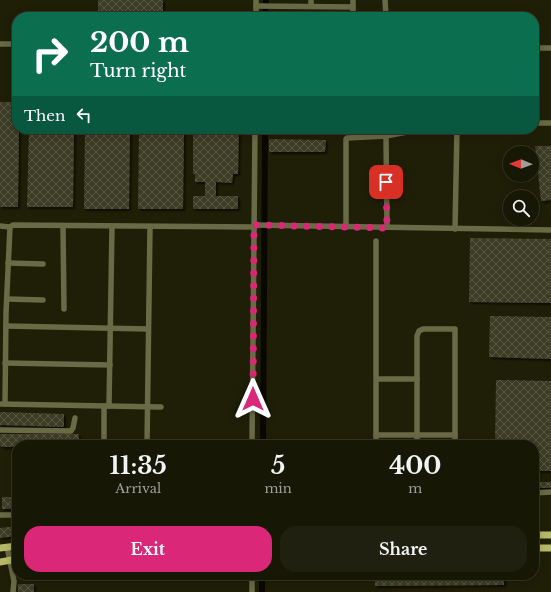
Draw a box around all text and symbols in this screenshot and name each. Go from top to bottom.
text: 200 m [90,25,189,60]
icon: right [24,28,76,80]
text: Turn right [90,60,186,82]
icon: left [73,104,95,126]
text: Then [24,106,65,125]
north arrow [503,146,539,182]
map controls [503,146,539,226]
pin [369,165,403,199]
icon: arrive [375,171,397,193]
button: search [503,190,539,226]
position arrow [232,378,274,420]
text: 11:35 [110,451,167,480]
text: 5 [271,451,285,480]
text: 400 [389,451,441,480]
text: Arrival [115,480,161,497]
text: min [264,480,292,497]
text: m [408,480,422,497]
button: Exit [24,526,272,572]
button: Share [280,526,527,572]

